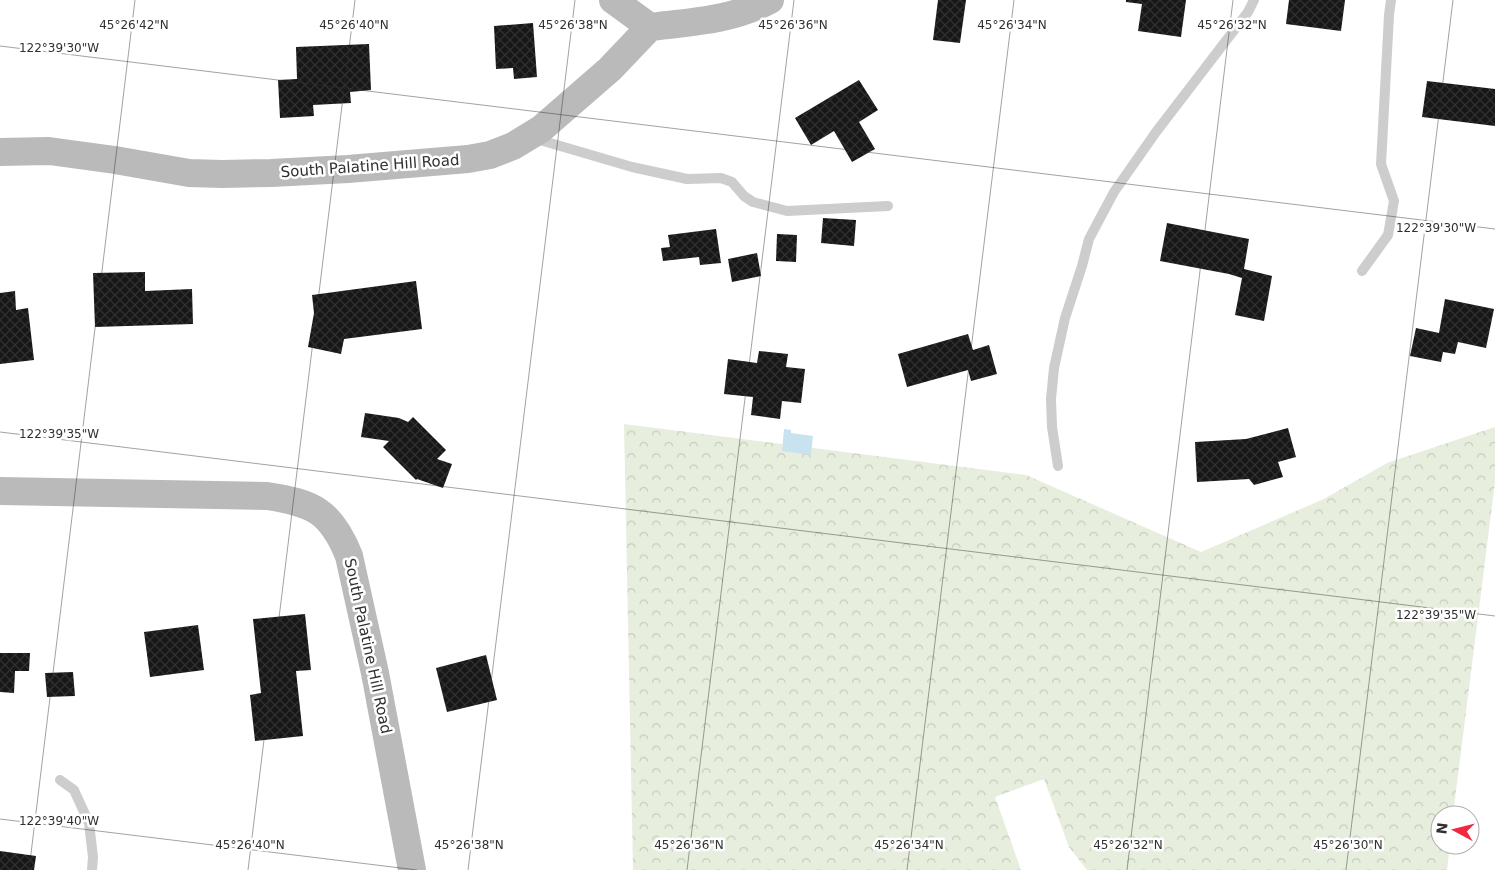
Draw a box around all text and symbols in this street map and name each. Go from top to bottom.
text: 45°26'42"N [99,18,169,32]
text: 45°26'40"N [319,18,389,32]
text: 45°26'38"N [538,18,608,32]
text: 45°26'36"N [758,18,828,32]
text: 45°26'34"N [977,18,1047,32]
text: 45°26'32"N [1197,18,1267,32]
text: 122°39'30"W [19,41,99,55]
street label: South Palatine Hill Road [280,151,460,181]
text: 122°39'30"W [1396,221,1476,235]
text: 122°39'35"W [19,427,99,441]
street label: South Palatine Hill Road [341,557,395,735]
text: 122°39'35"W [1396,608,1476,622]
north arrow [1430,805,1480,855]
text: 122°39'40"W [19,814,99,828]
text: N [1433,822,1451,835]
text: 45°26'40"N [215,838,285,852]
text: 45°26'38"N [434,838,504,852]
text: 45°26'36"N [654,838,724,852]
text: 45°26'34"N [874,838,944,852]
text: 45°26'32"N [1093,838,1163,852]
text: 45°26'30"N [1313,838,1383,852]

